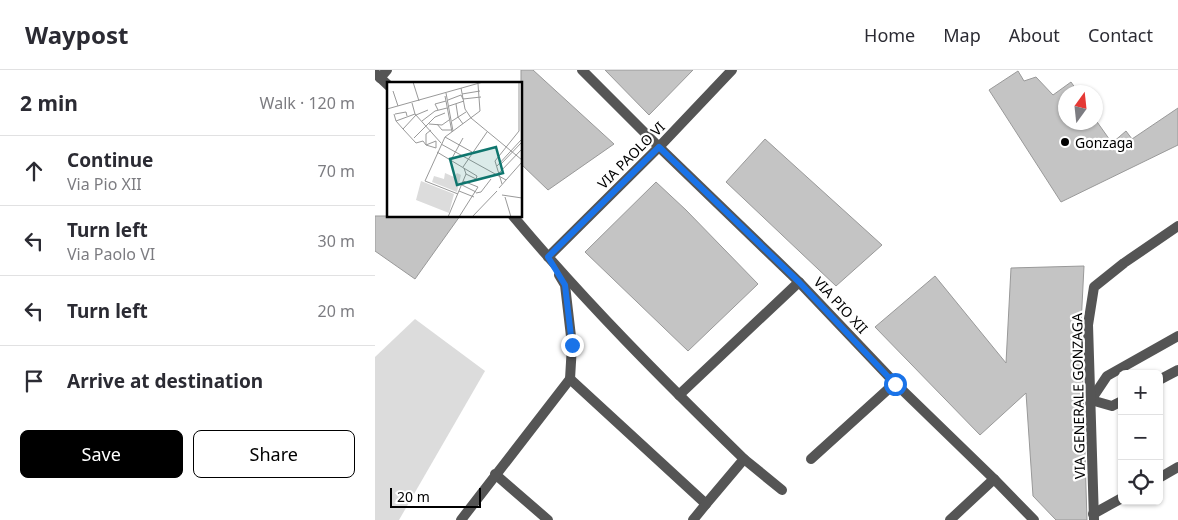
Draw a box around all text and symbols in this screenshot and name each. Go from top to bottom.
text: Waypost [25,18,128,51]
text: Home [864,23,915,47]
text: Map [943,23,981,47]
text: About [1009,23,1060,47]
text: Contact [1088,23,1153,47]
inset map [387,82,523,218]
north arrow [1058,85,1103,130]
text: 2 min [20,89,78,117]
text: Walk · 120 m [260,92,355,114]
street label: VIA PAOLO VI [593,117,669,193]
place label: Gonzaga [1075,133,1133,152]
marker: Gonzaga [1059,136,1071,148]
text: Continue [67,147,153,173]
icon: ahead [20,157,48,185]
text: 70 m [318,160,355,182]
text: Via Pio XII [67,173,142,195]
text: Turn left [67,217,148,243]
icon: left [20,227,48,255]
text: 30 m [318,230,355,252]
text: Via Paolo VI [67,243,155,265]
street label: VIA PIO XII [810,272,872,338]
icon: left [20,297,48,325]
text: Turn left [67,298,148,324]
text: 20 m [318,300,355,322]
street label: VIA GENERALE GONZAGA [1067,313,1089,479]
route end [561,334,584,357]
icon: arrive [20,367,48,395]
text: Arrive at destination [67,368,263,394]
map controls [1118,370,1163,505]
button: + [1118,370,1163,415]
route start [884,373,907,396]
button: − [1118,415,1163,460]
button: Save [20,430,183,478]
button: Share [193,430,355,478]
button: locate [1118,460,1163,505]
scale bar [390,485,481,508]
text: 20 m [397,487,430,506]

